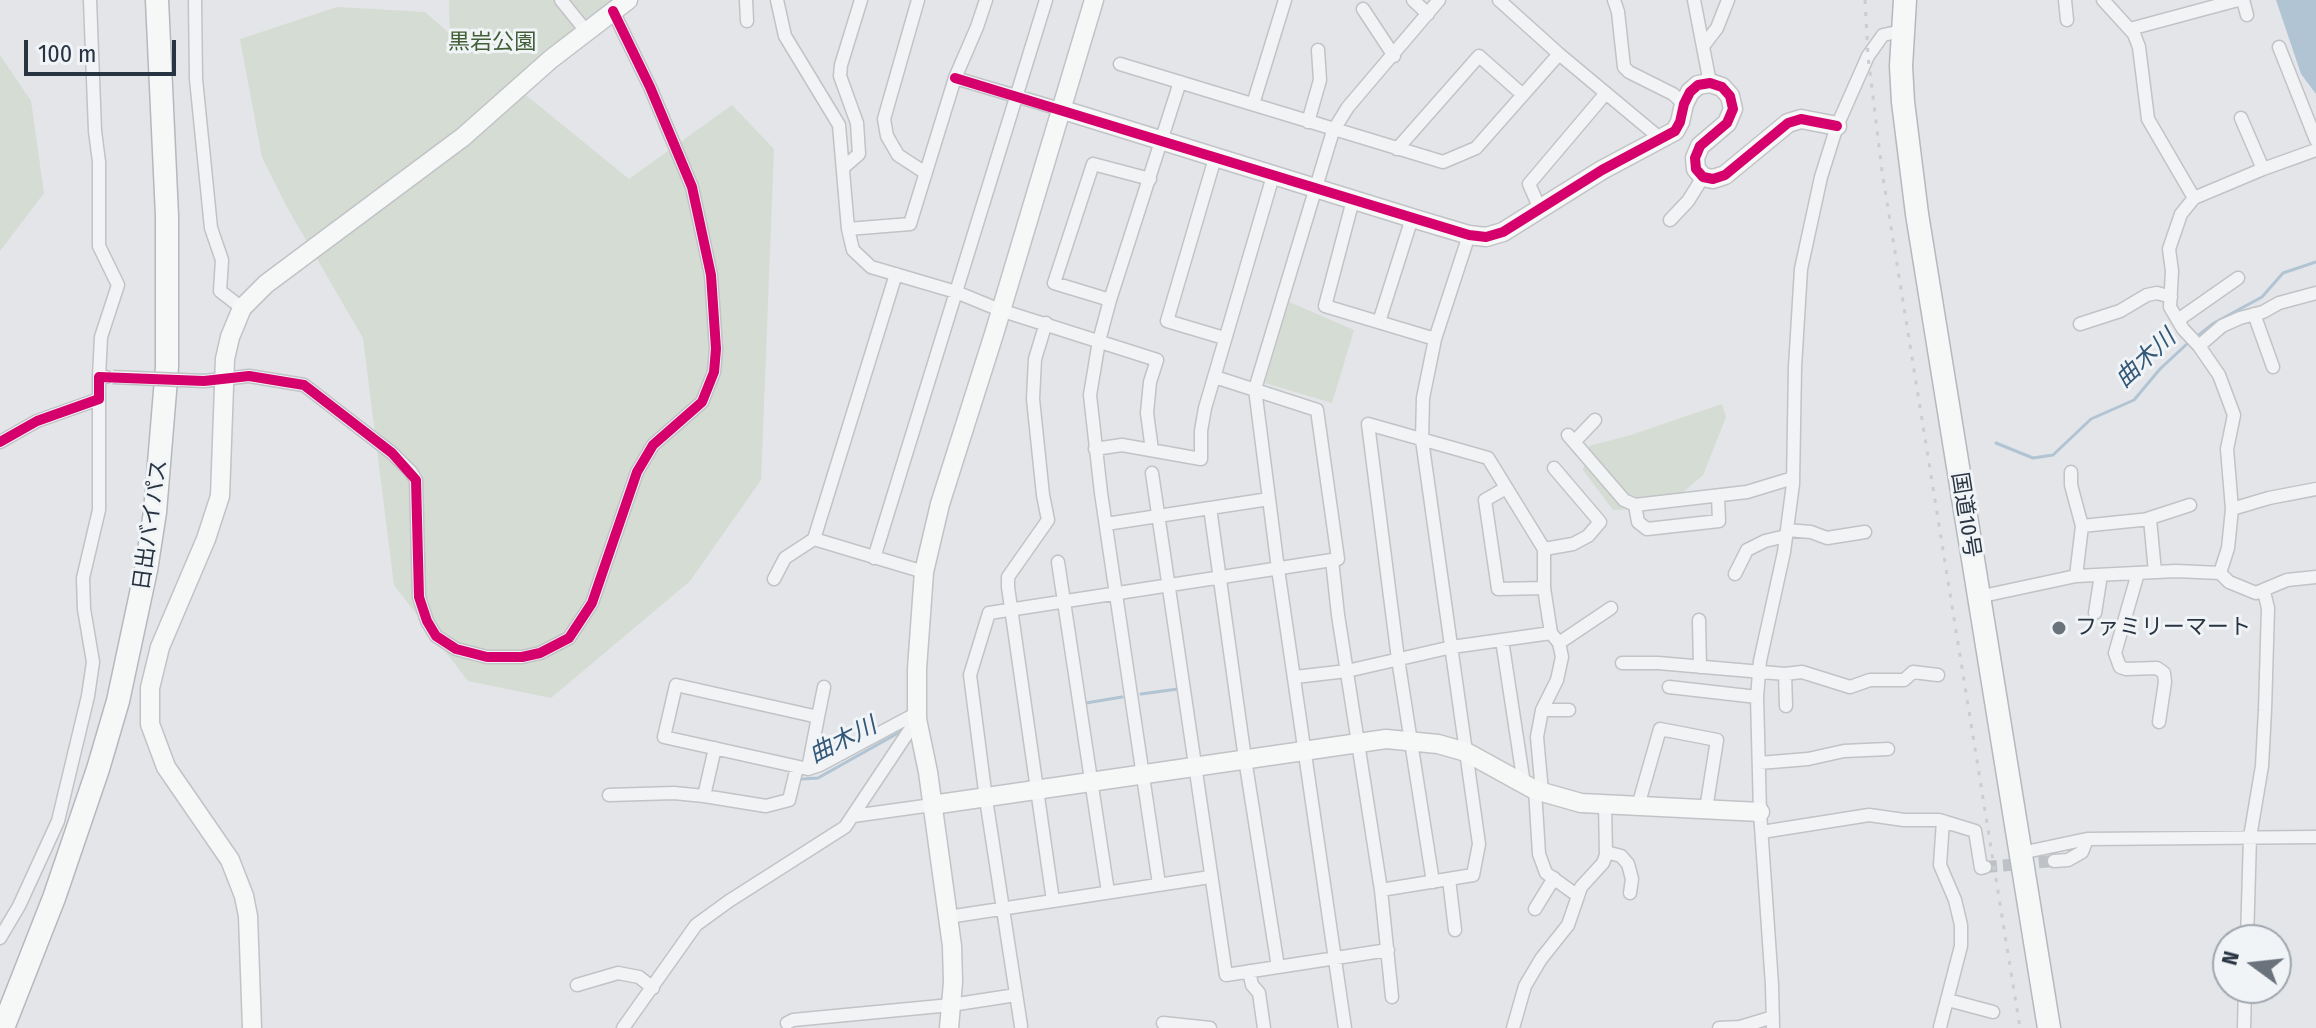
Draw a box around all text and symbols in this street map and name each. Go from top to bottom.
scale bar [28,24,180,74]
park label: 黒岩公園 [448,30,536,56]
text: 100 m [38,40,96,68]
water label: 曲木川 [2110,324,2182,394]
street label: 日出バイパス [129,458,173,592]
street label: 国道10号 [1945,470,1985,560]
place label: ファミリーマート [2075,615,2251,641]
marker: ファミリーマート [2050,619,2068,637]
water label: 曲木川 [804,712,882,770]
north arrow [2212,924,2292,1004]
text: N [2216,948,2245,968]

